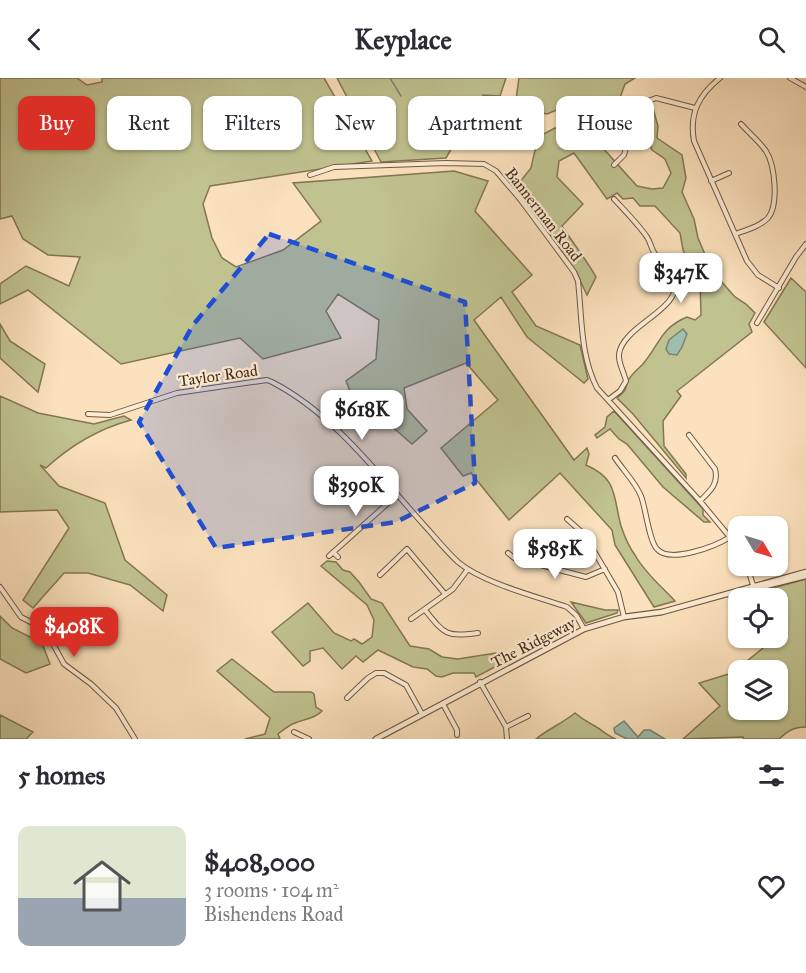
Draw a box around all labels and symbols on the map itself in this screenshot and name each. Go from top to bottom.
street label: Bannerman Road [501,164,586,265]
pin: $347K [639,253,723,304]
street label: Taylor Road [177,361,259,390]
pin: $618K [320,390,404,441]
pin: $390K [314,466,398,517]
north arrow [728,516,788,576]
pin: $585K [513,529,597,580]
pin: $408K [32,607,116,658]
street label: The Ridgeway [488,613,579,673]

